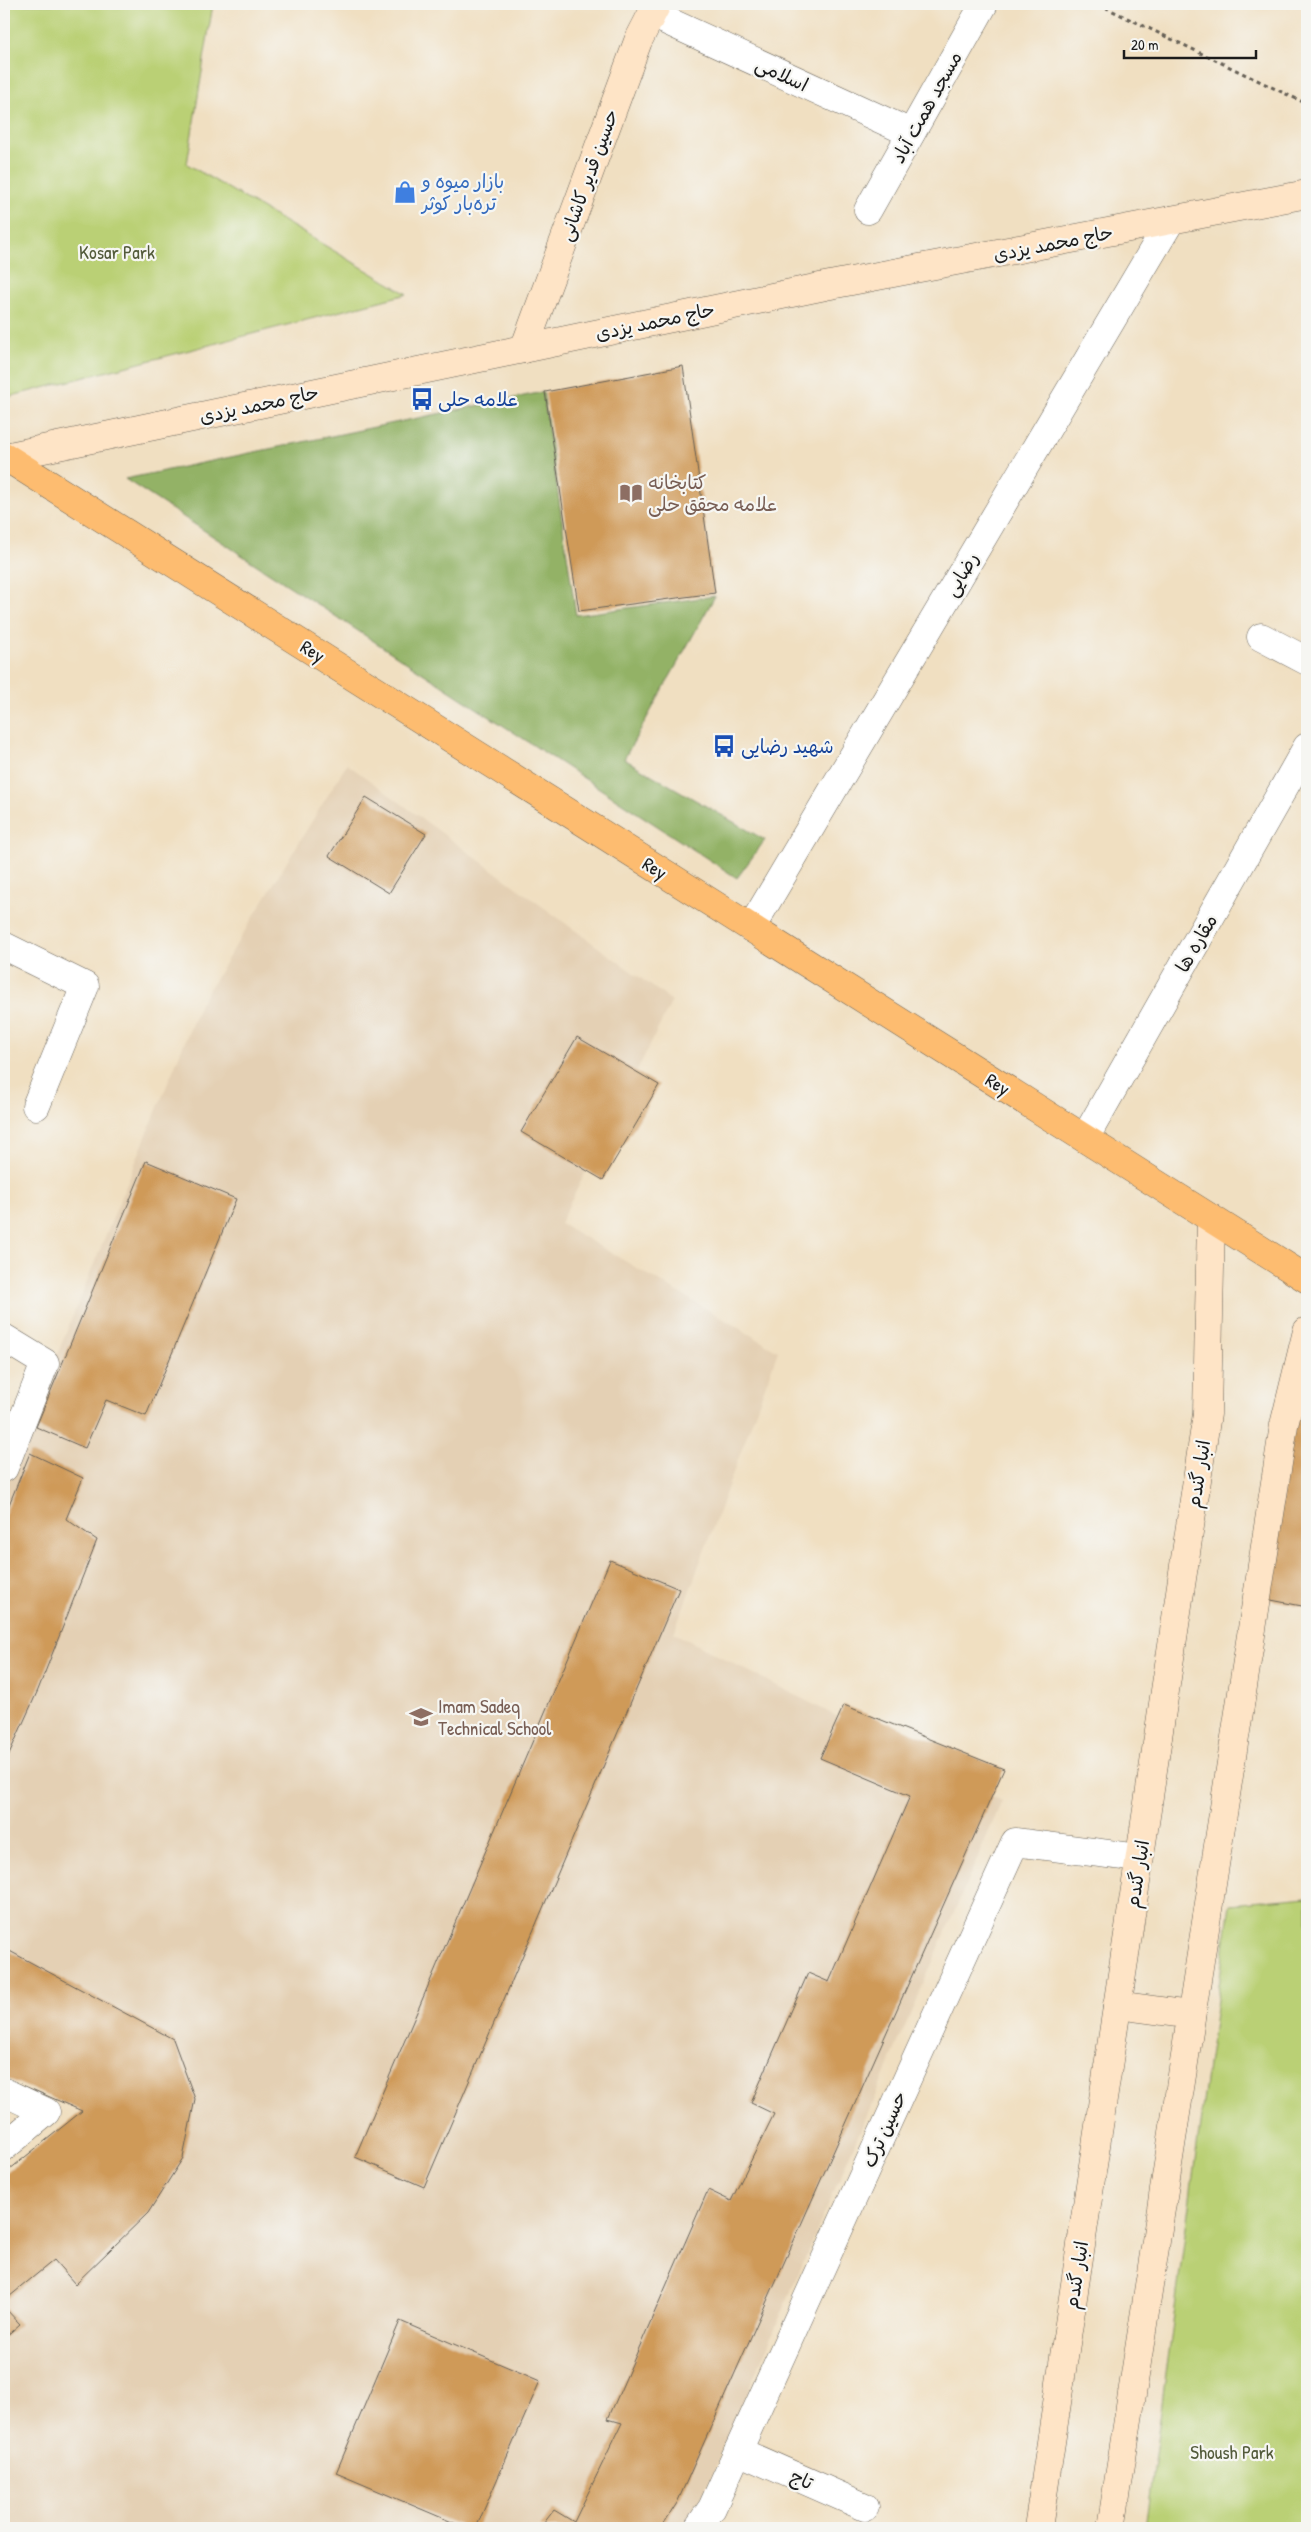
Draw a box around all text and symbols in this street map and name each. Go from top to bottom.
scale bar [1124,28,1256,60]
text: 20 m [1131,34,1158,55]
street label: مسجد همت آباد [884,46,968,168]
street label: اسلامی [751,51,813,97]
street label: حسین قدیر کاشانی [552,105,624,245]
place label: بازار میوه و تره‌بار کوثر [420,168,504,216]
shop icon: بازار میوه و تره‌بار کوثر [392,179,418,205]
street label: حاج محمد یزدی [991,219,1115,267]
park label: Kosar Park [79,239,155,265]
street label: حاج محمد یزدی [593,296,717,346]
street label: حاج محمد یزدی [197,379,321,429]
bus stop icon: علامه حلی [409,386,435,412]
place label: علامه حلی [438,386,519,412]
place label: کتابخانه علامه محقق حلی [648,469,778,517]
library icon: کتابخانه علامه محقق حلی [618,480,644,506]
street label: رضایی [938,547,984,601]
street label: Rey [296,634,330,668]
bus stop icon: شهید رضایی [711,733,737,759]
place label: شهید رضایی [741,733,834,759]
street label: Rey [638,851,672,885]
street label: مقاره ها [1169,909,1223,977]
street label: Rey [981,1067,1015,1101]
street label: انبار گندم [1180,1438,1218,1510]
place label: Imam Sadeq Technical School [438,1693,552,1741]
school or university icon: Imam Sadeq Technical School [408,1704,434,1730]
street label: انبار گندم [1119,1838,1157,1910]
street label: حسین ترک [856,2087,912,2171]
street label: انبار گندم [1058,2239,1096,2311]
park label: Shoush Park [1190,2439,1274,2465]
street label: تاج [786,2463,818,2496]

